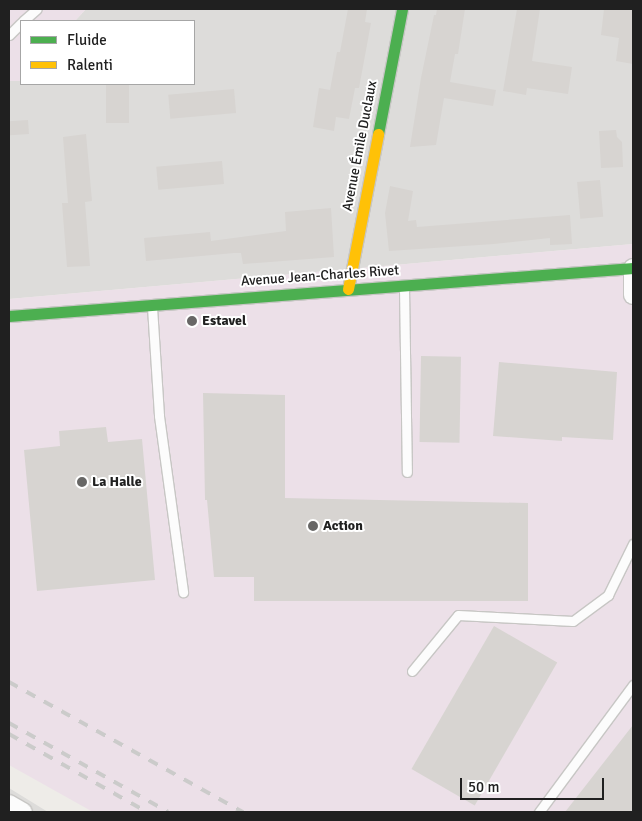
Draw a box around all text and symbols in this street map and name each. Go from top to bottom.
legend [20,20,195,85]
text: Fluide [67,31,107,49]
text: Ralenti [67,56,113,74]
street label: Avenue Émile Duclaux [339,79,381,213]
street label: Avenue Jean-Charles Rivet [240,262,400,290]
place label: Estavel [202,313,246,329]
marker: Estavel [186,315,198,327]
place label: La Halle [92,474,142,490]
marker: La Halle [76,476,88,488]
place label: Action [323,518,363,534]
marker: Action [307,520,319,532]
scale bar [462,768,606,800]
text: 50 m [468,778,499,796]

